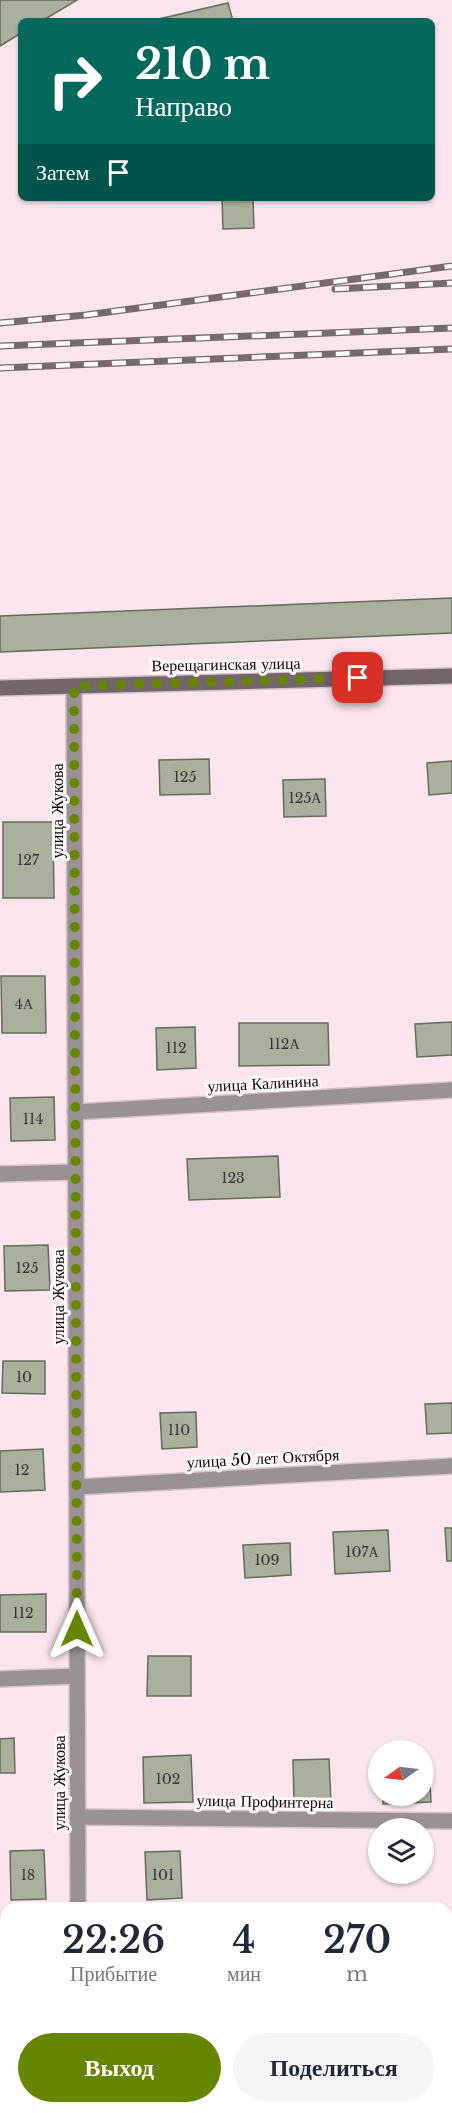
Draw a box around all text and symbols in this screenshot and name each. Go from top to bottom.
text: 210 m [135,38,270,90]
icon: right [36,42,114,120]
text: Направо [135,90,232,123]
icon: arrive [102,156,135,189]
text: Затем [36,159,90,186]
pin [332,652,383,703]
street label: Верещагинская улица [151,653,301,675]
icon: arrive [341,661,374,694]
street label: улица Жукова [47,763,67,859]
house number: 125 [174,768,196,786]
house number: 125А [289,789,322,807]
house number: 127 [17,851,40,869]
house number: 4А [15,995,34,1013]
house number: 112А [268,1035,300,1053]
house number: 112 [165,1039,187,1057]
street label: улица Калинина [207,1070,319,1096]
house number: 114 [23,1110,43,1128]
house number: 123 [221,1169,245,1187]
street label: улица Жукова [48,1249,68,1345]
house number: 125 [16,1259,38,1277]
house number: 10 [16,1368,32,1386]
house number: 110 [168,1421,190,1439]
street label: улица 50 лет Октября [186,1444,340,1472]
house number: 12 [15,1461,29,1479]
house number: 107А [345,1543,380,1561]
house number: 109 [254,1551,280,1569]
position arrow [45,1597,109,1661]
house number: 112 [12,1604,34,1622]
street label: улица Жукова [49,1735,69,1831]
north arrow [368,1740,434,1806]
map controls [368,1740,434,1884]
house number: 102 [156,1770,180,1788]
street label: улица Профинтерна [196,1790,334,1812]
button: layers [368,1818,434,1884]
house number: 18 [21,1866,35,1884]
house number: 101 [152,1866,174,1884]
text: 22:26 [62,1918,165,1963]
text: 4 [233,1918,256,1963]
text: 270 [323,1918,391,1963]
text: Прибытие [70,1962,157,1986]
text: мин [227,1962,261,1986]
text: m [346,1962,368,1986]
button: Выход [18,2033,221,2102]
button: Поделиться [233,2033,435,2102]

